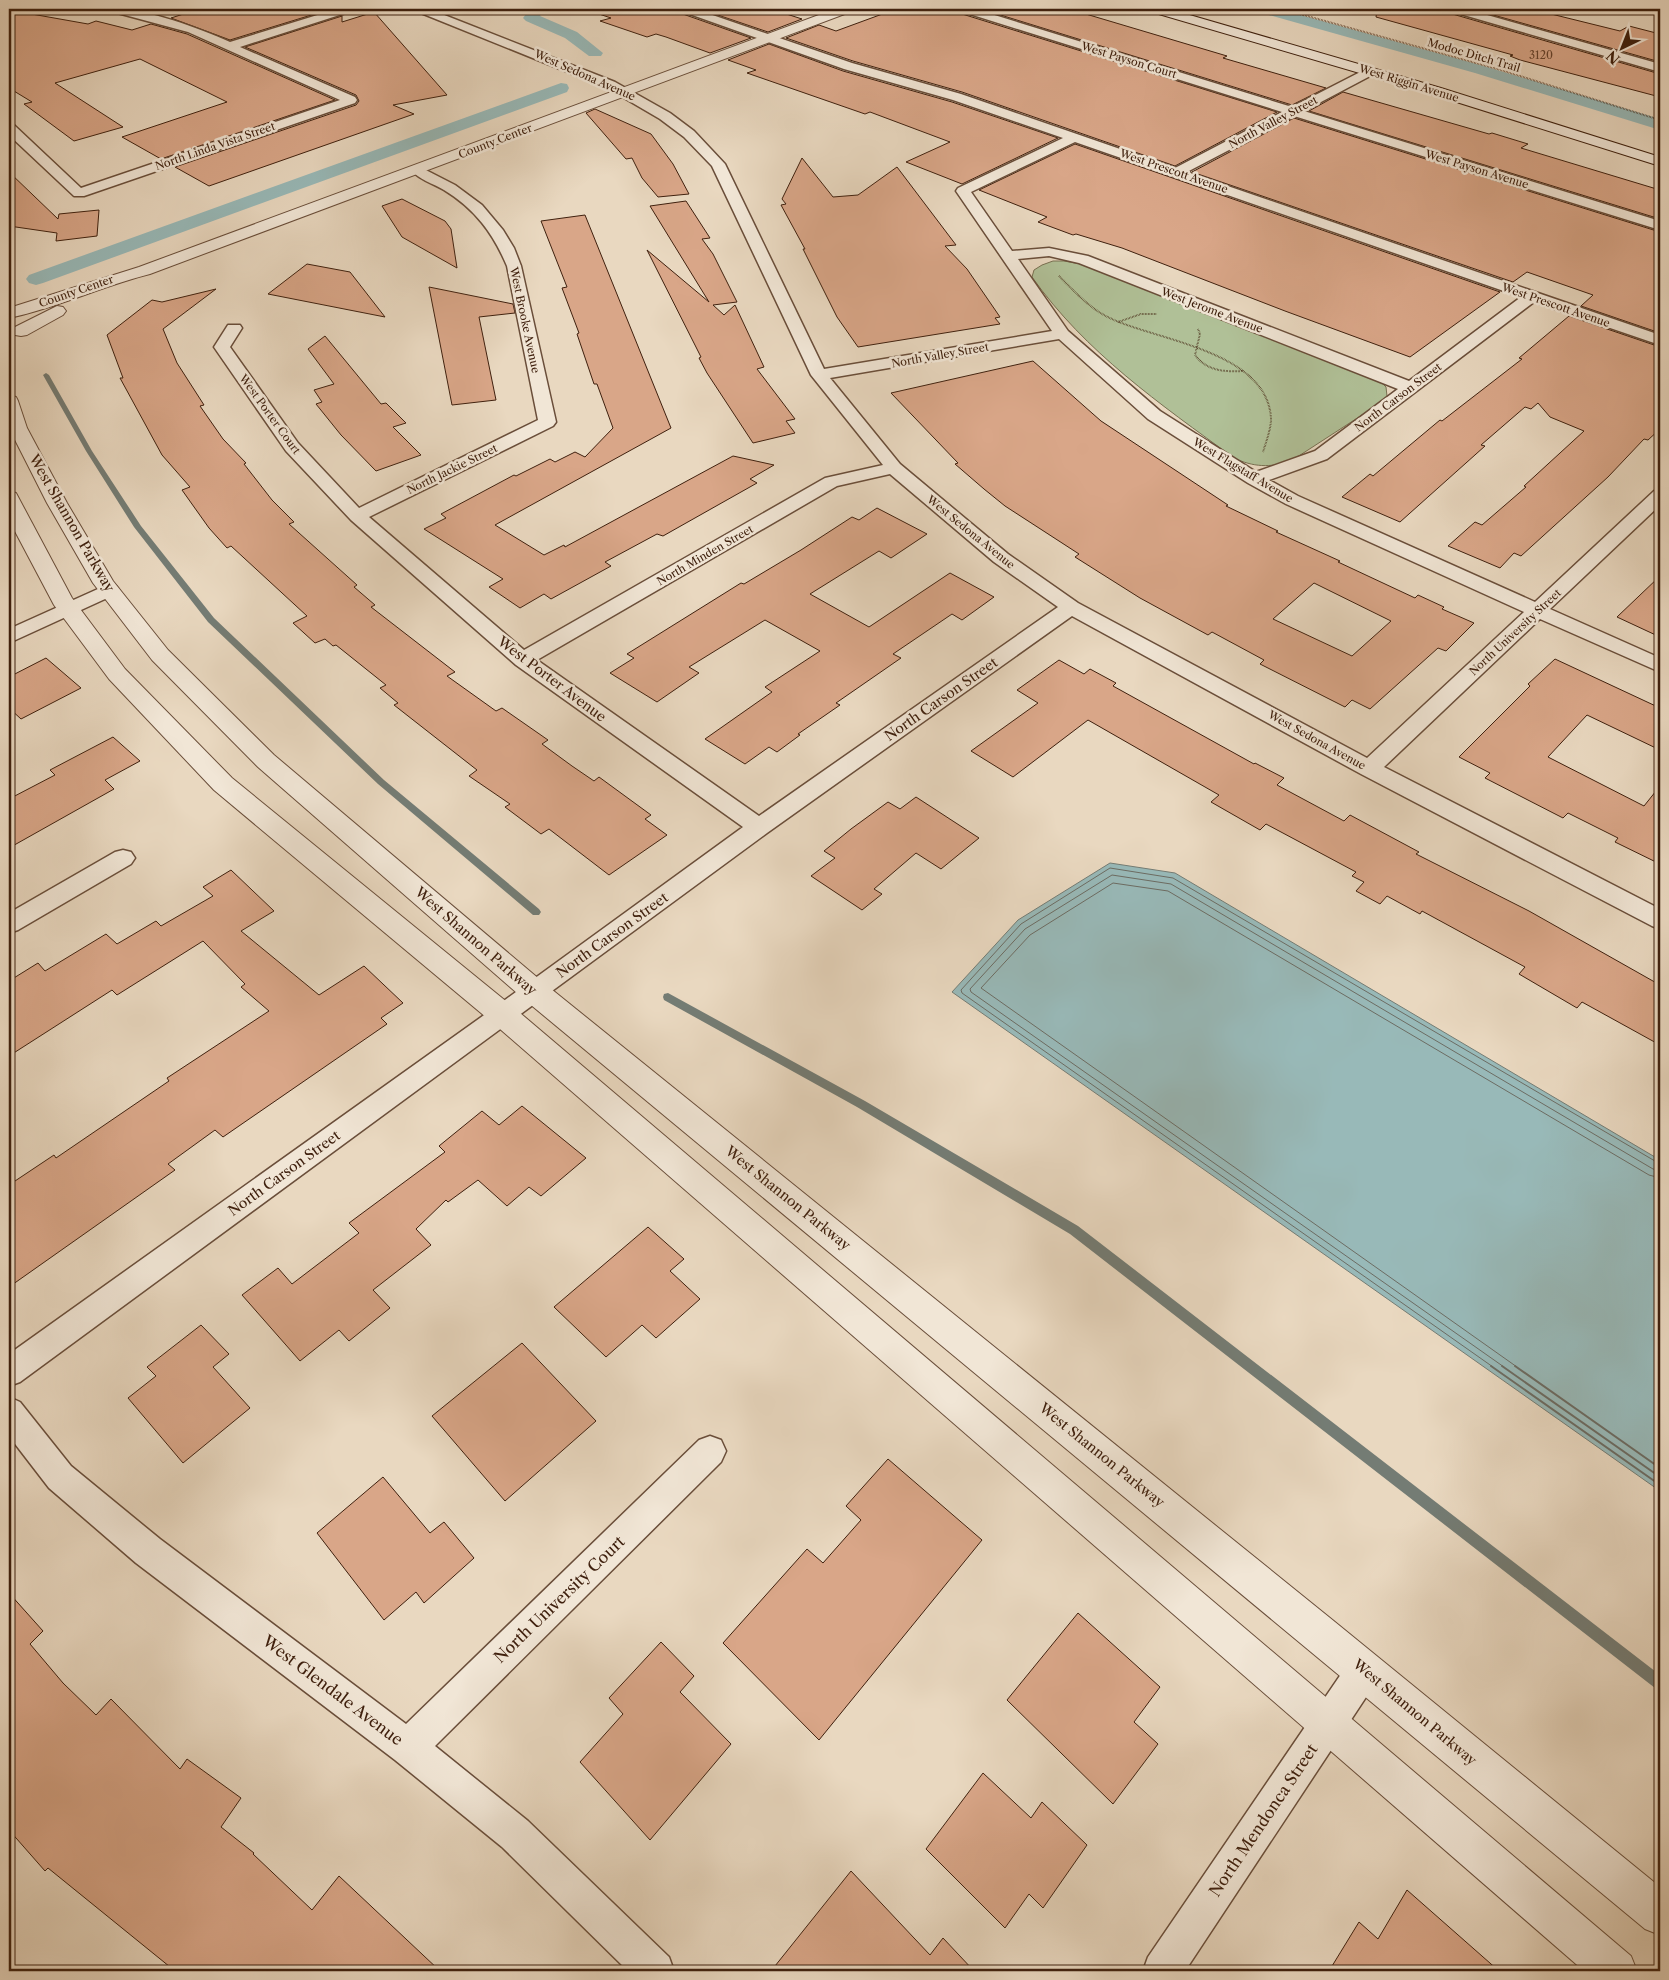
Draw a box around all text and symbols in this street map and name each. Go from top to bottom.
north arrow [1596,22,1646,72]
street label: Modoc Ditch Trail [1426,35,1523,75]
street label: West Payson Court [1079,39,1179,81]
street label: West Sedona Avenue [531,46,638,104]
text: N [1603,47,1624,68]
house number: 3120 [1529,48,1553,62]
street label: West Riggin Avenue [1356,61,1461,105]
street label: North Valley Street [1226,93,1320,151]
street label: North Linda Vista Street [153,119,277,173]
street label: County Center [456,120,534,161]
street label: West Prescott Avenue [1117,146,1230,196]
street label: West Payson Avenue [1423,146,1530,191]
street label: West Brooke Avenue [507,265,543,374]
street label: County Center [37,272,115,310]
street label: West Prescott Avenue [1499,280,1612,330]
street label: West Jerome Avenue [1158,284,1265,336]
street label: North Valley Street [890,340,990,370]
street label: North Carson Street [1352,360,1444,434]
street label: West Porter Court [236,371,304,457]
street label: West Flagstaff Avenue [1190,434,1296,505]
street label: North Jackie Street [404,441,500,497]
street label: West Shannon Parkway [25,450,119,595]
street label: West Sedona Avenue [923,492,1018,572]
street label: North Minden Street [654,522,756,588]
street label: North University Street [1466,586,1564,678]
street label: West Porter Avenue [493,632,610,726]
street label: North Carson Street [881,653,1001,745]
street label: West Sedona Avenue [1265,707,1368,773]
street label: West Shannon Parkway [410,882,541,999]
street label: North Carson Street [552,888,672,982]
street label: North Carson Street [224,1126,344,1220]
street label: West Shannon Parkway [721,1141,854,1254]
street label: West Shannon Parkway [1035,1398,1168,1511]
street label: North University Court [489,1531,629,1667]
street label: West Glendale Avenue [258,1630,407,1749]
street label: West Shannon Parkway [1349,1654,1481,1769]
street label: North Mendonca Street [1204,1740,1322,1900]

